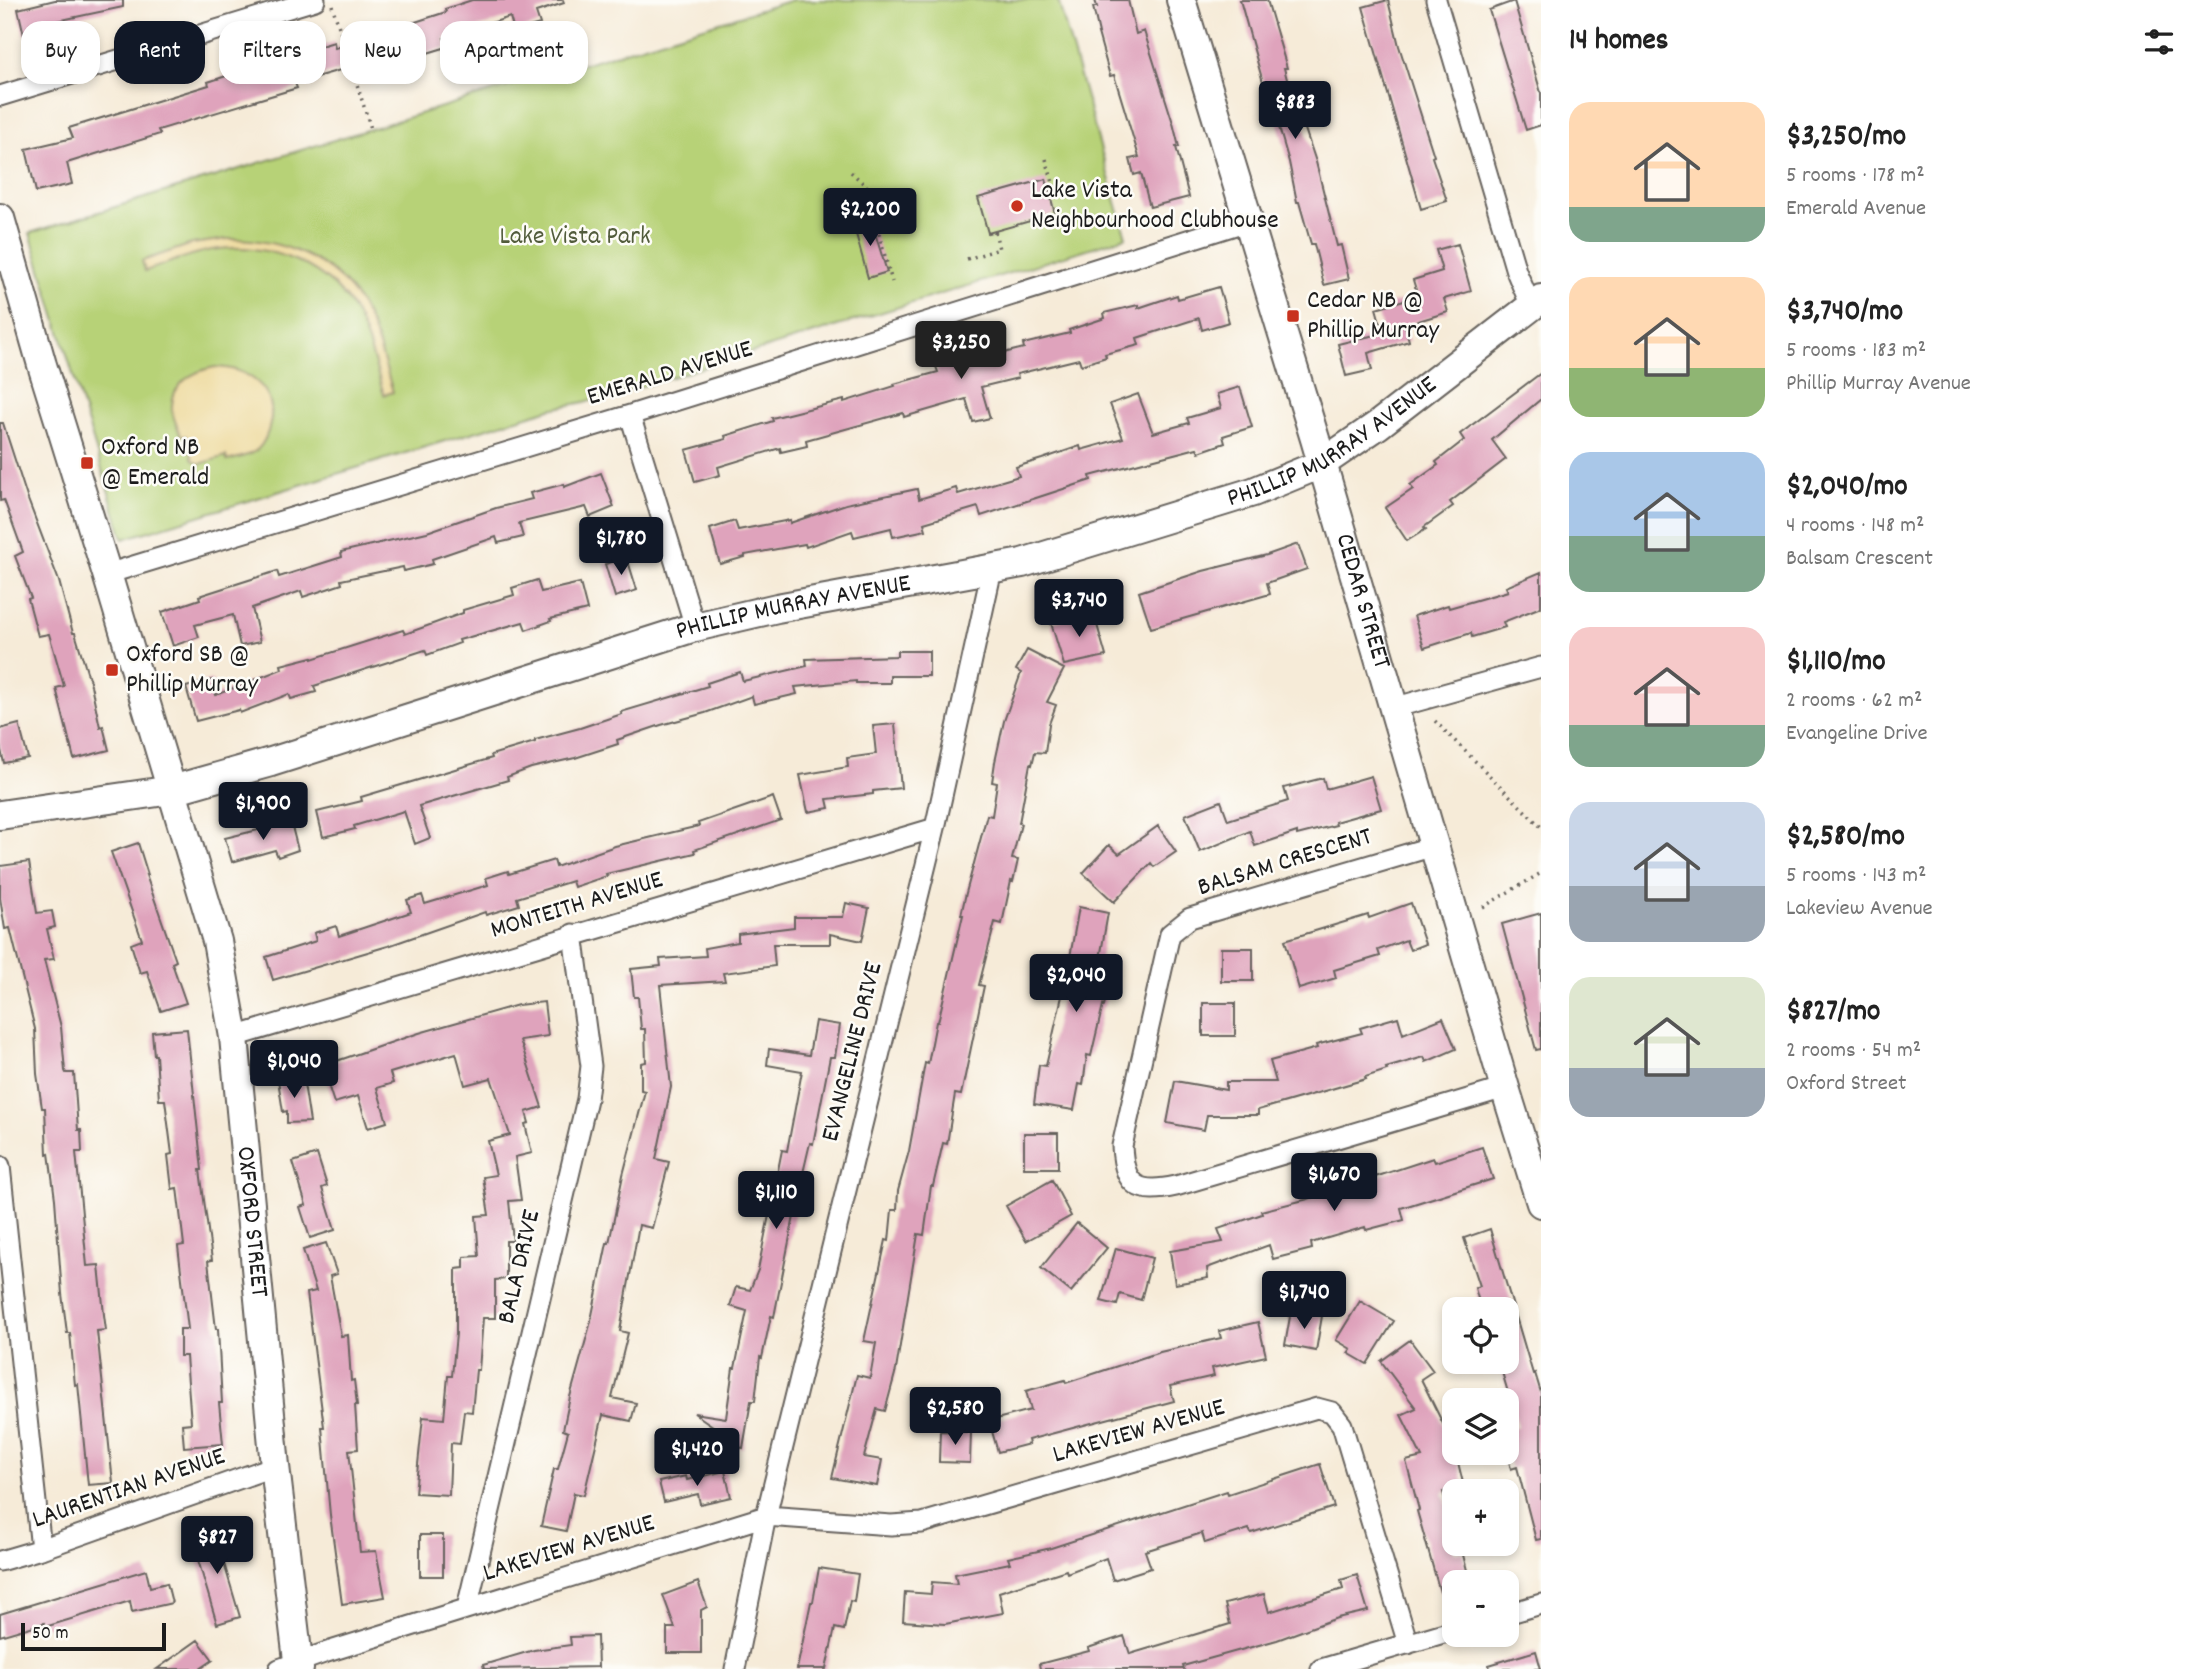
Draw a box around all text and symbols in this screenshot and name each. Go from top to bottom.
chip: Buy [21,21,100,84]
chip: Rent [114,21,205,84]
chip: Filters [219,21,326,84]
chip: New [340,21,426,84]
chip: Apartment [440,21,588,84]
text: 14 homes [1569,21,1668,64]
icon: filters [2140,23,2178,61]
pin: $883 [1254,82,1336,141]
text: $883 [1275,87,1315,120]
text: $3,250/mo [1786,117,1906,160]
icon: home [1625,130,1709,214]
text: 5 rooms · 178 m² [1786,160,1925,193]
place label: Lake Vista Neighbourhood Clubhouse [1031,173,1279,240]
pin: $2,200 [813,188,927,248]
text: Emerald Avenue [1786,193,1926,226]
text: $2,200 [839,194,901,227]
marker: Lake Vista Neighbourhood Clubhouse [1009,198,1025,214]
park label: Lake Vista Park [499,219,651,256]
place label: Cedar NB @ Phillip Murray [1307,283,1439,350]
text: $3,740/mo [1786,292,1903,335]
icon: home [1625,305,1709,389]
marker: Cedar NB @ Phillip Murray [1285,308,1301,324]
pin: $3,250 [904,322,1018,381]
text: $3,250 [931,327,991,360]
street label: EMERALD AVENUE [583,331,758,417]
text: 5 rooms · 183 m² [1786,335,1926,368]
street label: PHILLIP MURRAY AVENUE [1223,367,1445,517]
text: Phillip Murray Avenue [1786,368,1971,401]
place label: Oxford NB @ Emerald [101,430,209,497]
marker: Oxford NB @ Emerald [79,455,95,471]
text: $2,040/mo [1786,467,1908,510]
icon: home [1625,480,1709,564]
text: 4 rooms · 148 m² [1786,510,1924,543]
pin: $1,780 [564,518,678,577]
text: $1,780 [595,523,647,556]
street label: CEDAR STREET [1325,529,1400,674]
text: Balsam Crescent [1786,543,1933,576]
street label: PHILLIP MURRAY AVENUE [671,565,914,650]
pin: $3,740 [1022,580,1136,639]
text: $3,740 [1050,585,1108,618]
place label: Oxford SB @ Phillip Murray [126,637,258,704]
text: $1,110/mo [1786,642,1885,685]
icon: home [1625,655,1709,739]
marker: Oxford SB @ Phillip Murray [104,662,120,678]
text: 2 rooms · 62 m² [1786,685,1922,718]
text: Evangeline Drive [1786,718,1928,751]
pin: $1,900 [206,782,320,842]
text: $1,900 [235,788,291,821]
text: $2,580/mo [1786,817,1905,860]
street label: BALSAM CRESCENT [1193,819,1377,907]
icon: home [1625,830,1709,914]
text: 5 rooms · 143 m² [1786,860,1926,893]
street label: MONTEITH AVENUE [486,862,668,950]
text: Lakeview Avenue [1786,893,1933,926]
pin: $2,040 [1019,954,1133,1014]
street label: EVANGELINE DRIVE [813,958,893,1146]
text: $2,040 [1046,960,1106,993]
text: $827/mo [1786,992,1880,1035]
icon: home [1625,1005,1709,1089]
text: 2 rooms · 54 m² [1786,1035,1921,1068]
pin: $1,040 [237,1040,351,1100]
text: $1,040 [266,1046,322,1079]
text: Oxford Street [1786,1068,1907,1101]
street label: OXFORD STREET [226,1145,277,1299]
pin: $1,670 [1277,1154,1391,1213]
text: $1,670 [1307,1159,1361,1192]
pin: $1,110 [719,1172,833,1231]
text: $1,110 [754,1177,798,1210]
street label: BALA DRIVE [489,1206,551,1328]
pin: $1,740 [1247,1272,1361,1331]
text: $1,740 [1278,1277,1330,1310]
map controls [1442,1297,1519,1647]
button: locate [1442,1297,1519,1374]
pin: $2,580 [898,1388,1012,1447]
button: layers [1442,1388,1519,1465]
street label: LAKEVIEW AVENUE [1049,1390,1230,1474]
text: $2,580 [926,1393,984,1426]
pin: $1,420 [640,1428,754,1488]
text: $1,420 [670,1434,724,1467]
street label: LAURENTIAN AVENUE [28,1439,231,1539]
button: + [1442,1479,1519,1556]
street label: LAKEVIEW AVENUE [479,1505,660,1593]
pin: $827 [176,1516,258,1576]
text: $827 [197,1522,237,1555]
button: − [1442,1570,1519,1647]
scale bar [21,1620,166,1652]
text: 50 m [32,1621,69,1648]

